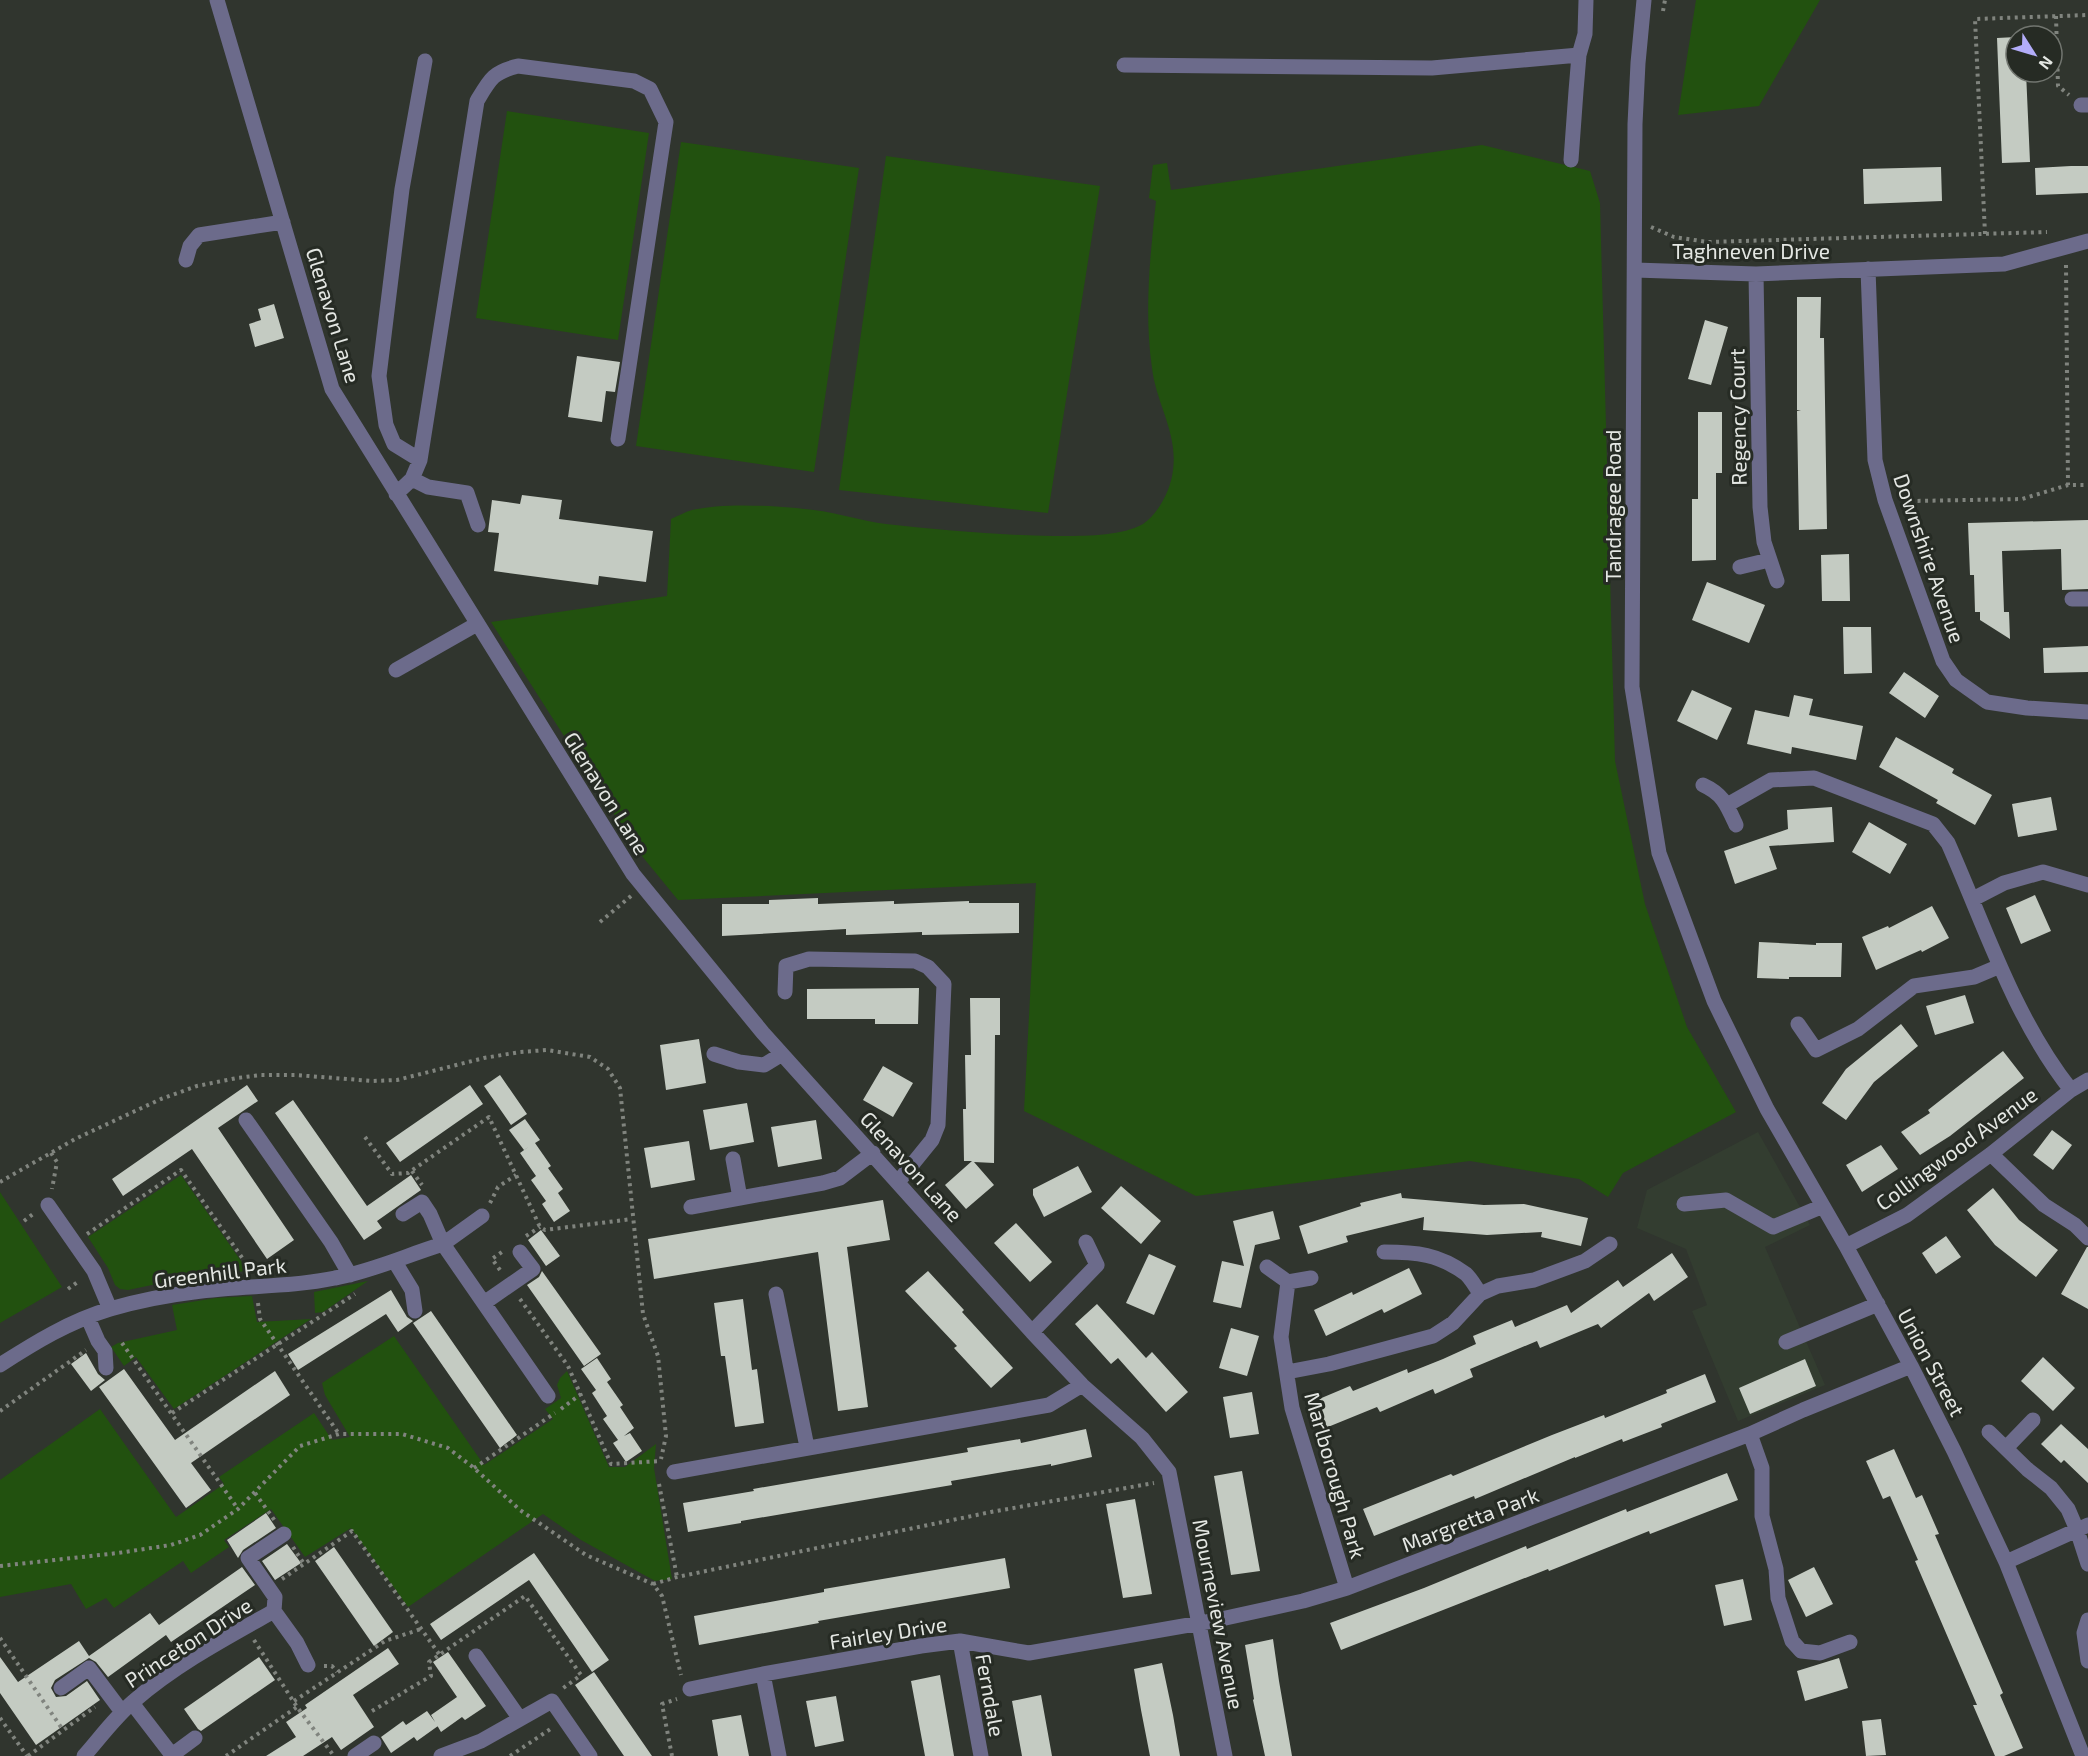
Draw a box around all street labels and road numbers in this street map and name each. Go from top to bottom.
street label: Taghneven Drive [1672,238,1830,263]
street label: Glenavon Lane [302,244,366,386]
street label: Regency Court [1723,348,1751,486]
street label: Tandragee Road [1600,429,1625,583]
street label: Downshire Avenue [1889,470,1971,646]
street label: Glenavon Lane [559,727,655,859]
street label: Collingwood Avenue [1871,1081,2041,1215]
street label: Glenavon Lane [856,1106,968,1226]
street label: Greenhill Park [152,1251,288,1293]
street label: Union Street [1893,1304,1971,1420]
street label: Marlborough Park [1300,1389,1372,1561]
street label: Margretta Park [1398,1481,1542,1557]
street label: Mourneview Avenue [1188,1517,1250,1711]
street label: Princeton Drive [120,1592,256,1692]
street label: Fairley Drive [827,1610,949,1654]
street label: Ferndale [971,1651,1011,1739]

